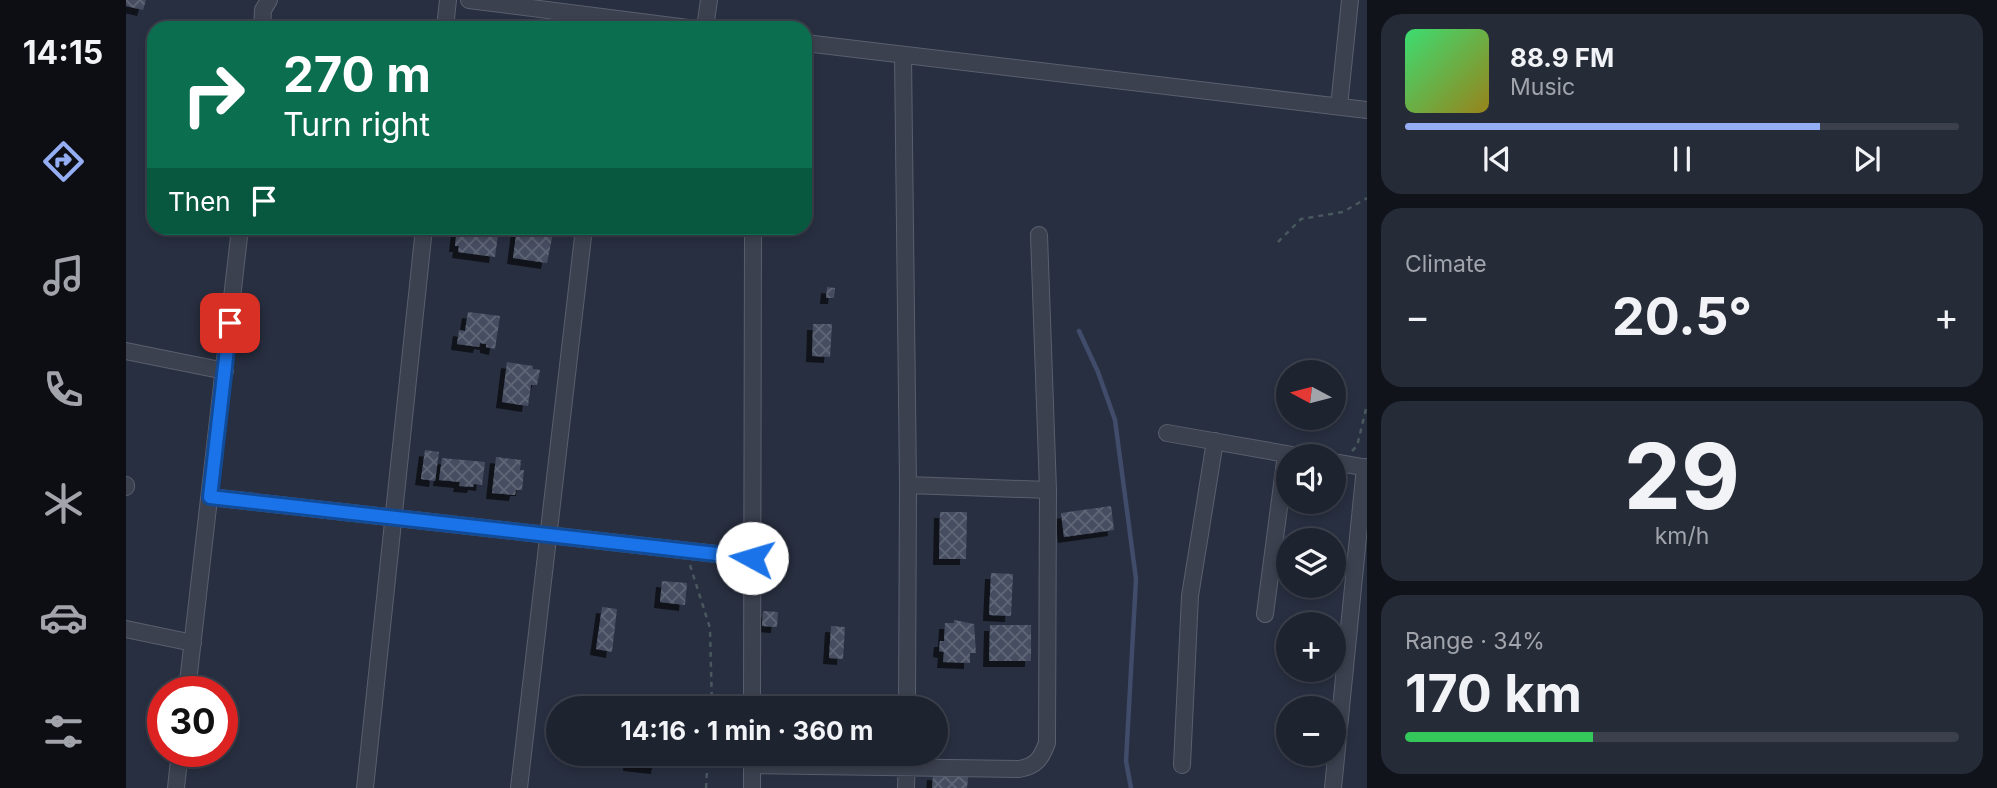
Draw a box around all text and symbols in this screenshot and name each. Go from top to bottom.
text: 14:15 [23,33,103,72]
text: 88.9 FM [1510,42,1614,73]
text: 270 m [283,45,431,104]
icon: right [168,49,259,140]
text: Music [1510,73,1575,101]
text: Turn right [283,105,430,144]
icon: directions [39,137,88,186]
icon: previous [1478,140,1516,178]
icon: pause [1663,140,1701,178]
icon: next [1848,140,1886,178]
icon: arrive [245,182,283,220]
text: Then [168,186,231,217]
text: Climate [1405,250,1487,278]
icon: music [39,251,88,300]
text: 20.5° [1612,285,1752,348]
pin [200,293,260,353]
text: − [1405,293,1430,339]
text: + [1934,293,1959,339]
icon: arrive [211,304,249,342]
north arrow [1276,360,1346,430]
map controls [1276,360,1346,766]
icon: phone [39,365,88,414]
text: 29 [1624,421,1740,531]
button: sound [1276,444,1346,514]
icon: climate [39,479,88,528]
position arrow [715,521,789,595]
text: km/h [1655,522,1709,550]
button: layers [1276,528,1346,598]
icon: car [39,593,88,642]
button: + [1276,612,1346,682]
text: Range · 34% [1405,627,1545,655]
text: 170 km [1405,662,1582,725]
speed limit sign: 30 [147,676,238,767]
button: − [1276,696,1346,766]
icon: filters [39,707,88,756]
text: 14:16 · 1 min · 360 m [621,715,873,746]

